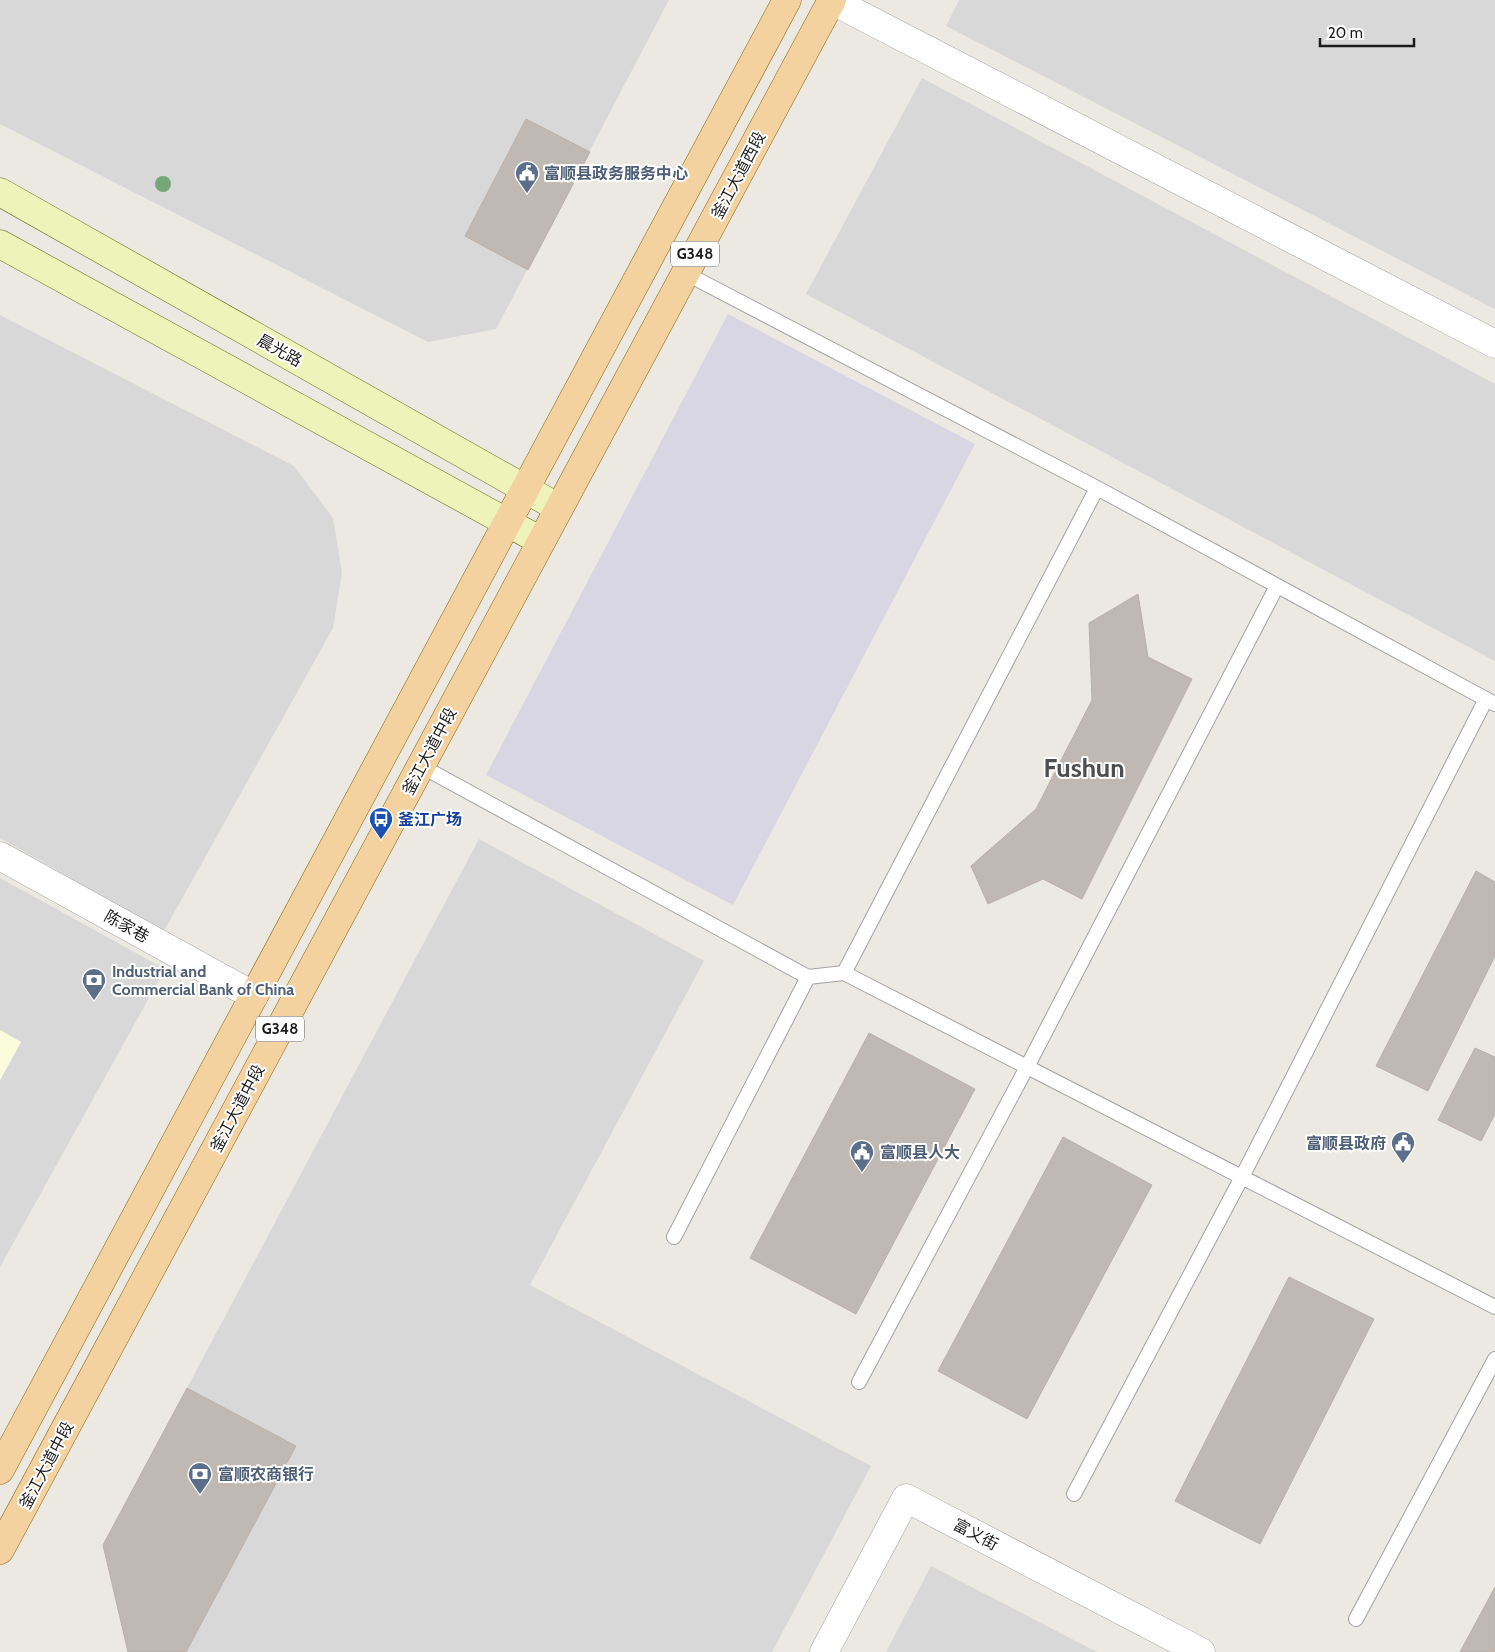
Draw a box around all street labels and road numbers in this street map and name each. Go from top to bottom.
street label: 釜江大道西段 [708,128,769,222]
road number: G348 [671,242,719,266]
street label: 晨光路 [254,330,305,370]
street label: 釜江大道中段 [399,704,460,798]
street label: 陈家巷 [101,906,152,946]
road number: G348 [256,1016,304,1042]
street label: 釜江大道中段 [207,1061,268,1155]
street label: 釜江大道中段 [16,1418,77,1512]
street label: 富义街 [950,1515,1001,1554]

